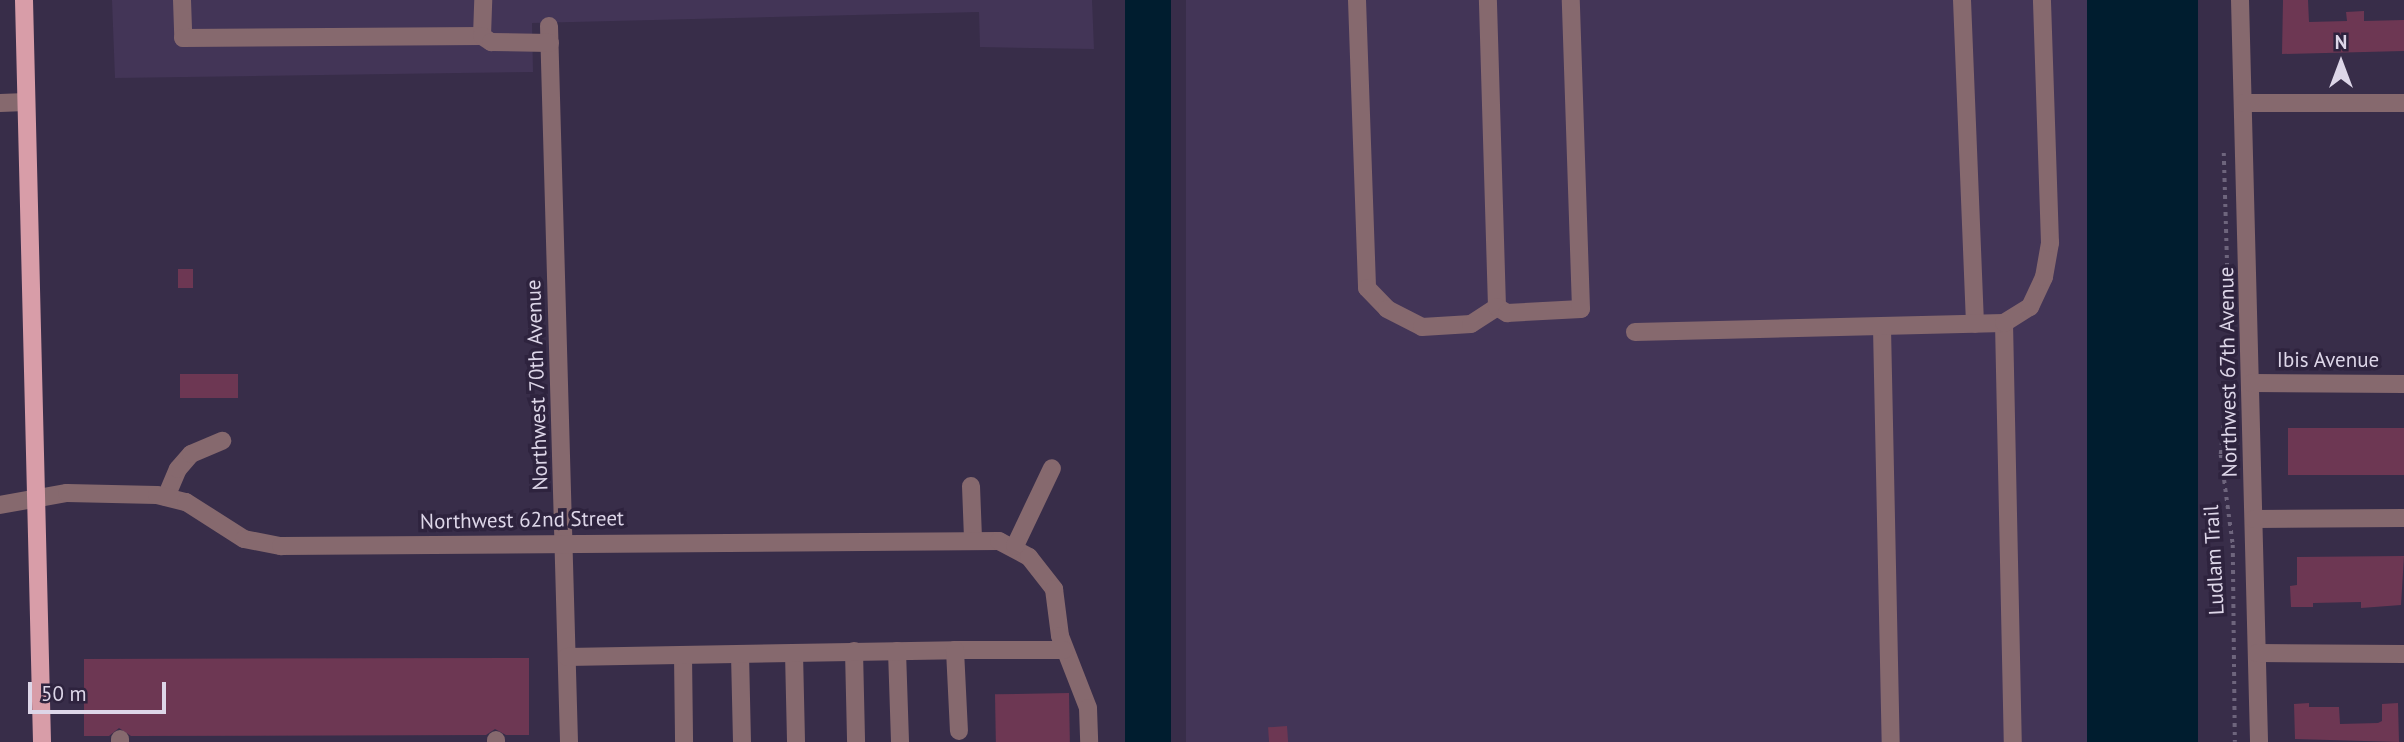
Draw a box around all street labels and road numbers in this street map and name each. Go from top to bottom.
street label: Northwest 67th Avenue [2214,266,2242,478]
street label: Northwest 70th Avenue [521,279,553,491]
street label: Ibis Avenue [2276,347,2380,373]
street label: Ludlam Trail [2199,504,2229,616]
street label: Northwest 62nd Street [420,506,624,534]

